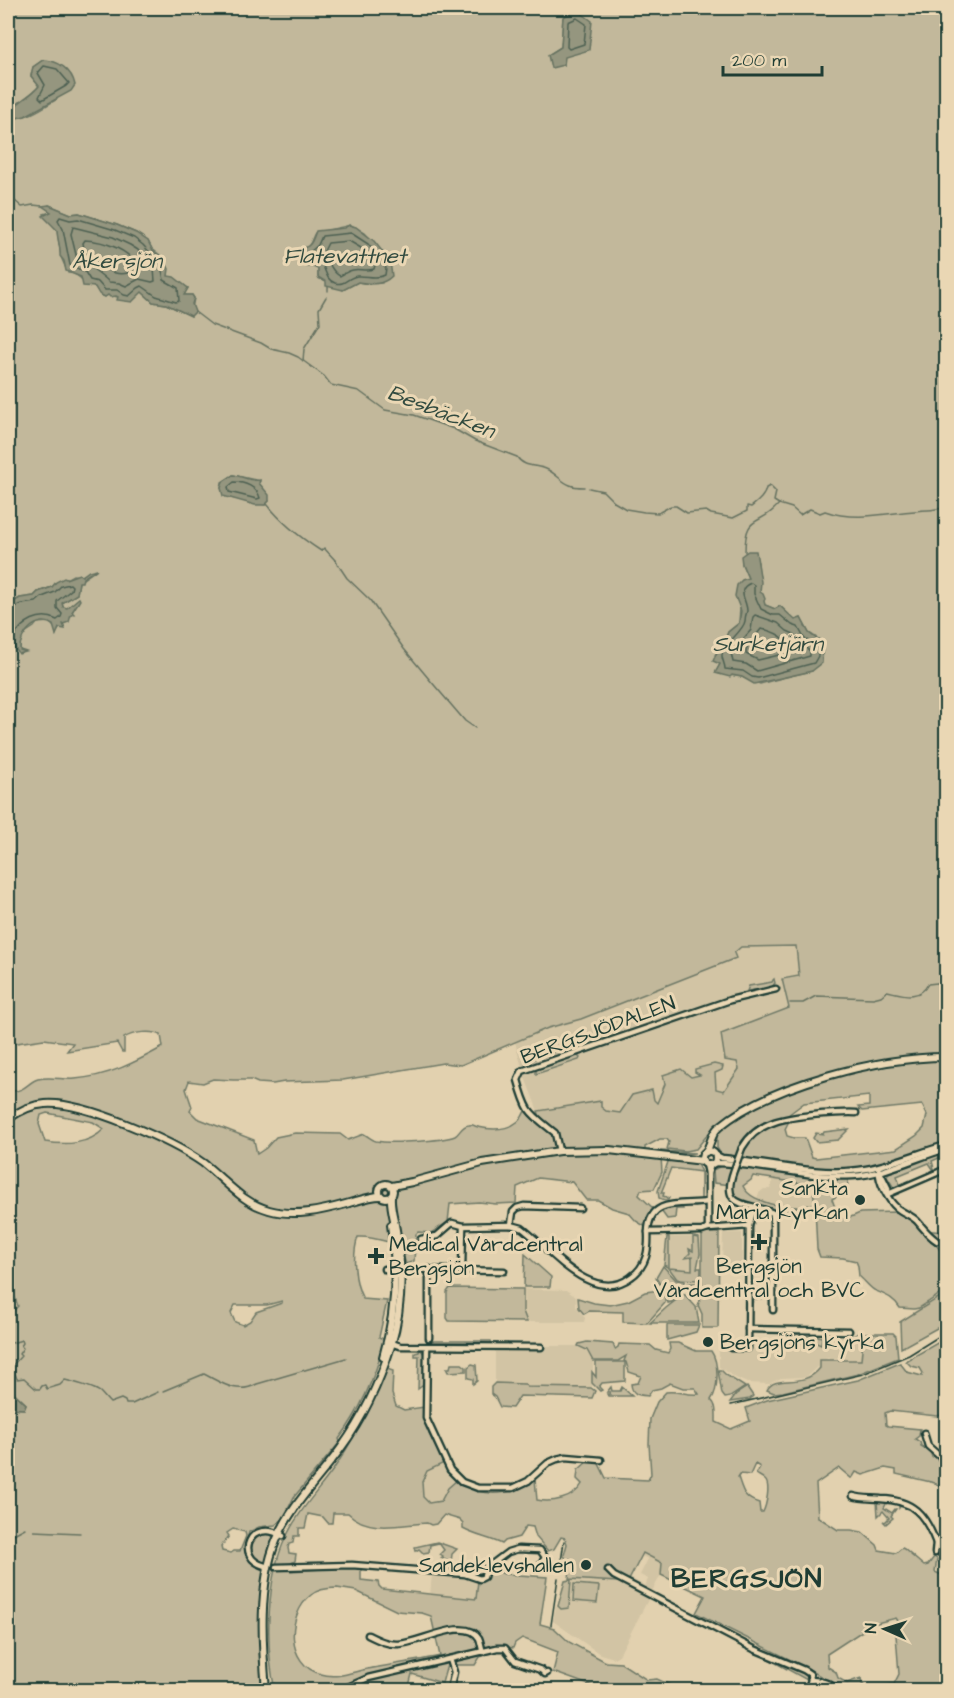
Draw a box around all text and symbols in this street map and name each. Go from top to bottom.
scale bar [723,39,822,77]
text: 200 m [732,48,786,73]
water label: Flatevattnet [284,241,409,272]
water label: Åkersjön [72,246,164,277]
water label: Besbäcken [383,377,501,447]
water label: Surketjärn [713,629,825,660]
street label: BERGSJÖDALEN [517,989,679,1071]
place label: Sankta Maria kyrkan [716,1174,848,1229]
marker: Sankta Maria kyrkan [853,1193,867,1207]
place label: Medical Vårdcentral Bergsjön [389,1230,583,1285]
marker: Bergsjön Vårdcentral och BVC [750,1233,768,1251]
marker: Medical Vårdcentral Bergsjön [367,1247,385,1265]
place label: Bergsjön Vårdcentral och BVC [654,1252,864,1305]
place label: Bergsjöns kyrka [720,1328,884,1359]
marker: Bergsjöns kyrka [701,1335,715,1349]
place label: Sandeklevshallen [419,1551,574,1580]
marker: Sandeklevshallen [579,1558,593,1572]
district label: BERGSJÖN [671,1560,823,1598]
north arrow [855,1599,915,1659]
text: N [860,1623,882,1634]

